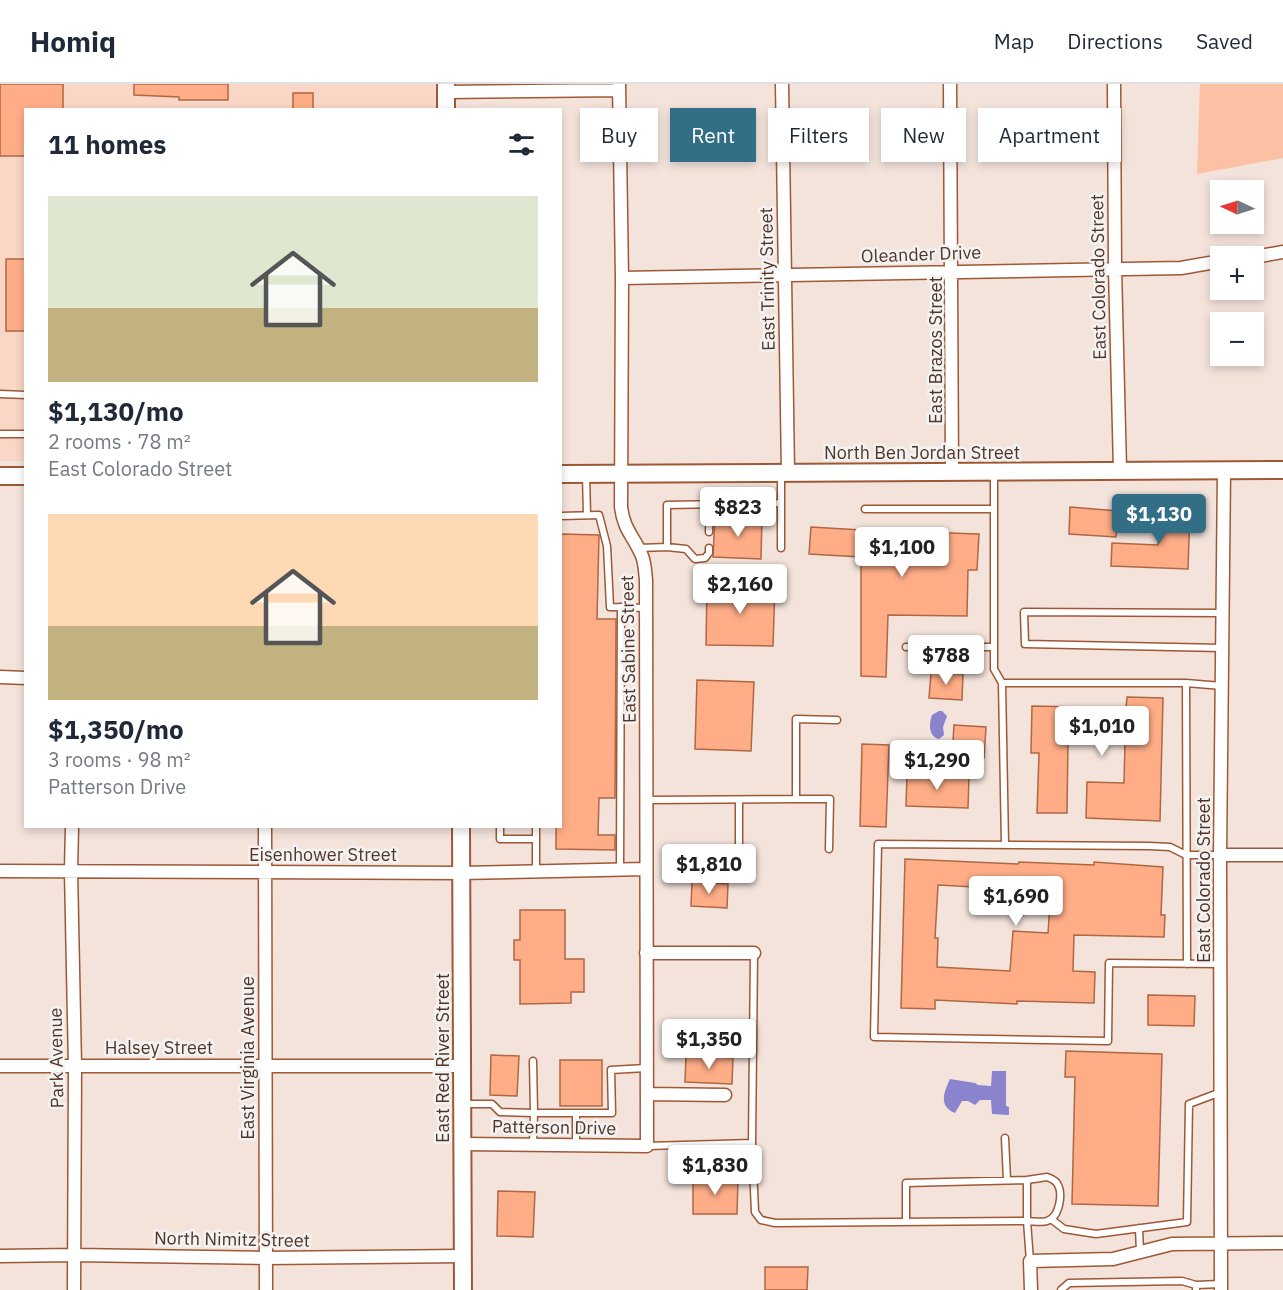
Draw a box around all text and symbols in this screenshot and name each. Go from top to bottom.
text: Homiq [30,23,116,60]
text: Map [994,27,1034,55]
text: Directions [1067,27,1163,55]
text: Saved [1196,27,1253,55]
chip: Buy [580,108,658,162]
chip: Rent [670,108,756,162]
chip: Filters [768,108,869,162]
chip: New [881,108,966,162]
chip: Apartment [978,108,1121,162]
text: 11 homes [48,127,166,161]
icon: filters [505,128,538,161]
north arrow [1210,180,1264,234]
map controls [1210,180,1264,366]
street label: East Colorado Street [1085,194,1111,360]
street label: East Trinity Street [754,207,780,351]
icon: home [239,235,347,343]
street label: Oleander Drive [860,240,982,268]
button: + [1210,246,1264,300]
street label: East Brazos Street [924,276,947,424]
button: − [1210,312,1264,366]
text: $1,130/mo [48,394,184,428]
text: 2 rooms · 78 m² [48,428,191,455]
street label: North Ben Jordan Street [824,441,1020,464]
text: East Colorado Street [48,455,232,482]
pin: $823 [702,487,774,538]
text: $823 [714,493,762,520]
pin: $1,130 [1110,494,1208,545]
text: $1,130 [1126,500,1192,527]
pin: $1,100 [853,527,951,578]
text: $1,100 [869,533,935,560]
icon: home [239,553,347,661]
pin: $2,160 [691,564,789,615]
text: $2,160 [707,570,773,597]
street label: East Sabine Street [615,575,641,723]
pin: $788 [910,635,982,686]
text: $788 [922,641,970,668]
pin: $1,010 [1053,706,1151,757]
text: $1,350/mo [48,712,184,746]
text: $1,010 [1069,712,1135,739]
pin: $1,290 [888,740,986,791]
text: 3 rooms · 98 m² [48,746,191,773]
text: $1,290 [904,746,970,773]
text: Patterson Drive [48,773,186,800]
street label: East Colorado Street [1192,797,1215,963]
street label: Eisenhower Street [249,843,397,866]
pin: $1,810 [660,844,758,895]
text: $1,810 [676,850,742,877]
pin: $1,690 [967,876,1065,927]
text: $1,690 [983,882,1049,909]
street label: East Red River Street [431,973,454,1143]
street label: East Virginia Avenue [236,976,259,1140]
street label: Park Avenue [44,1007,68,1109]
pin: $1,350 [660,1019,758,1070]
text: $1,350 [676,1025,742,1052]
street label: Halsey Street [105,1036,213,1059]
street label: Patterson Drive [492,1114,616,1140]
pin: $1,830 [666,1145,764,1196]
text: $1,830 [682,1151,748,1178]
street label: North Nimitz Street [154,1226,310,1252]

